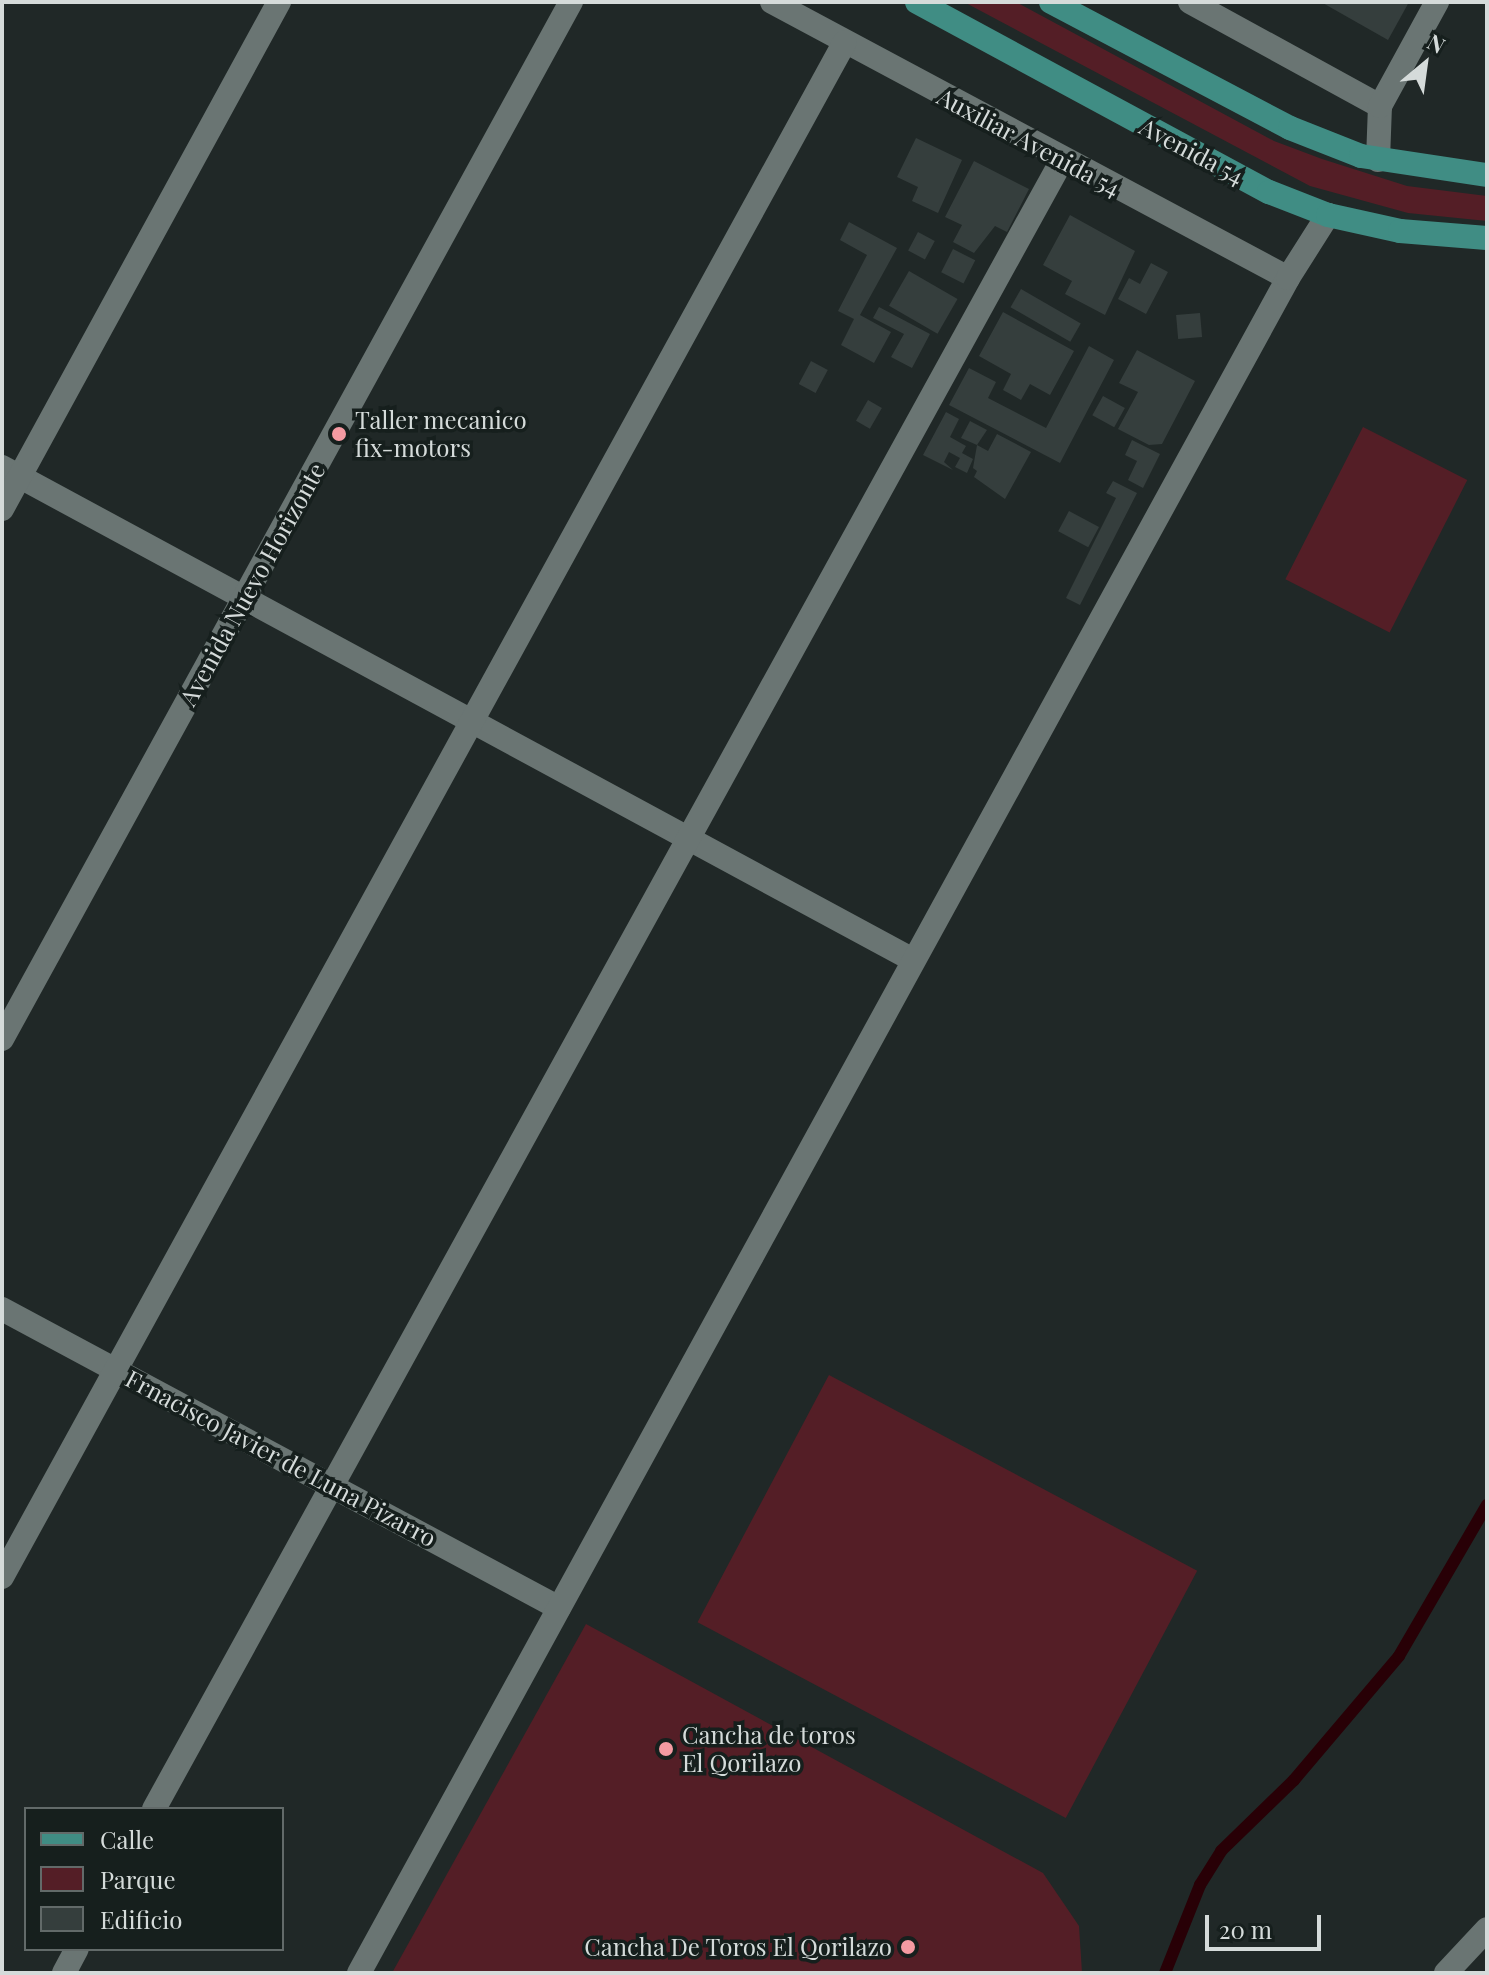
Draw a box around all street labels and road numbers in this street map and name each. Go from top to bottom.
street label: Auxiliar Avenida 54 [932,81,1126,203]
street label: Avenida 54 [1135,112,1249,190]
street label: Avenida Nuevo Horizonte [173,457,331,711]
street label: Frnacisco Javier de Luna Pizarro [120,1364,442,1552]

